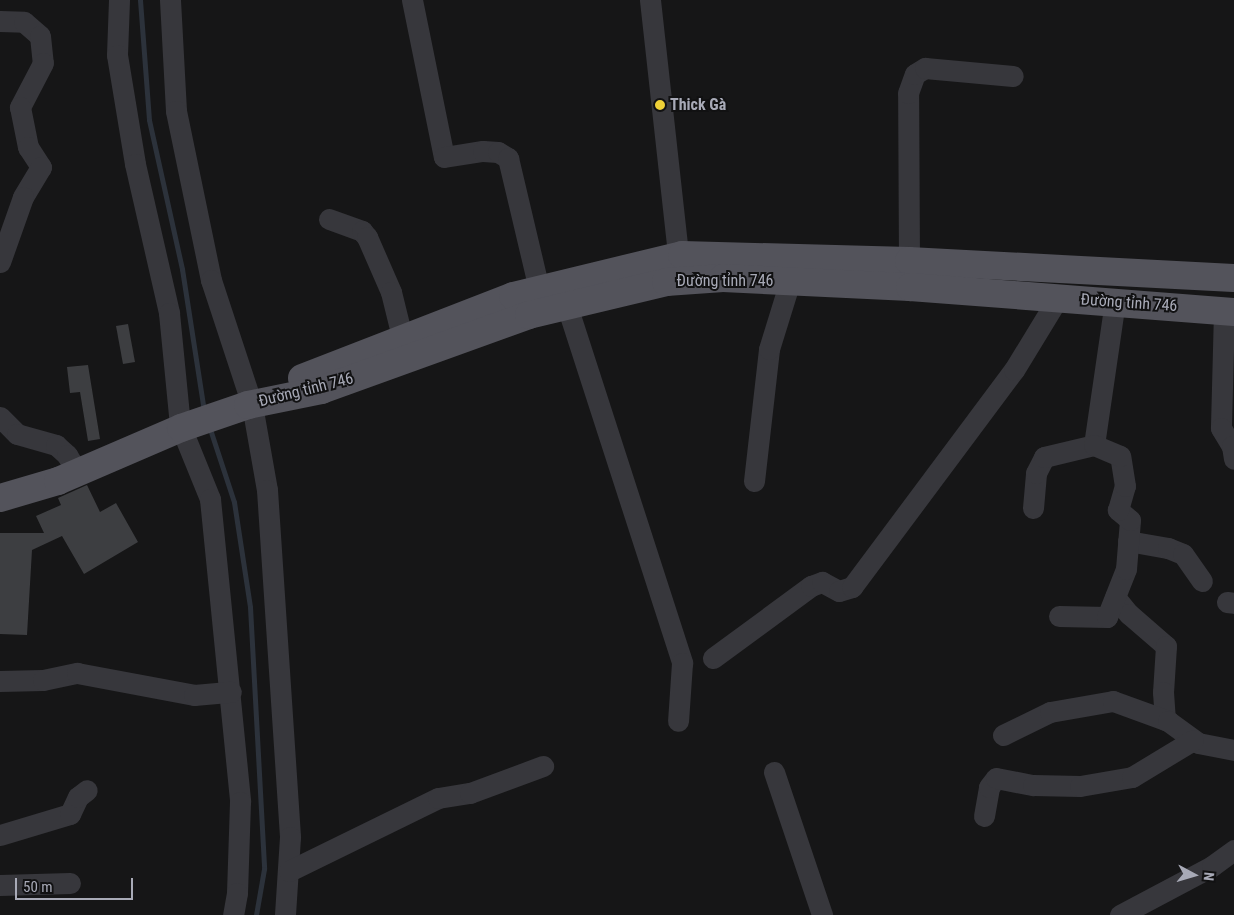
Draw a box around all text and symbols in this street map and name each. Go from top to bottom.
place label: Thick Gà [670,95,726,115]
marker: Thick Gà [654,99,666,111]
street label: Đường tỉnh 746 [677,271,773,291]
street label: Đường tỉnh 746 [1080,290,1178,316]
street label: Đường tỉnh 746 [257,369,355,411]
north arrow [1169,850,1219,900]
scale bar [18,868,135,900]
text: N [1201,871,1217,882]
text: 50 m [23,878,53,896]

